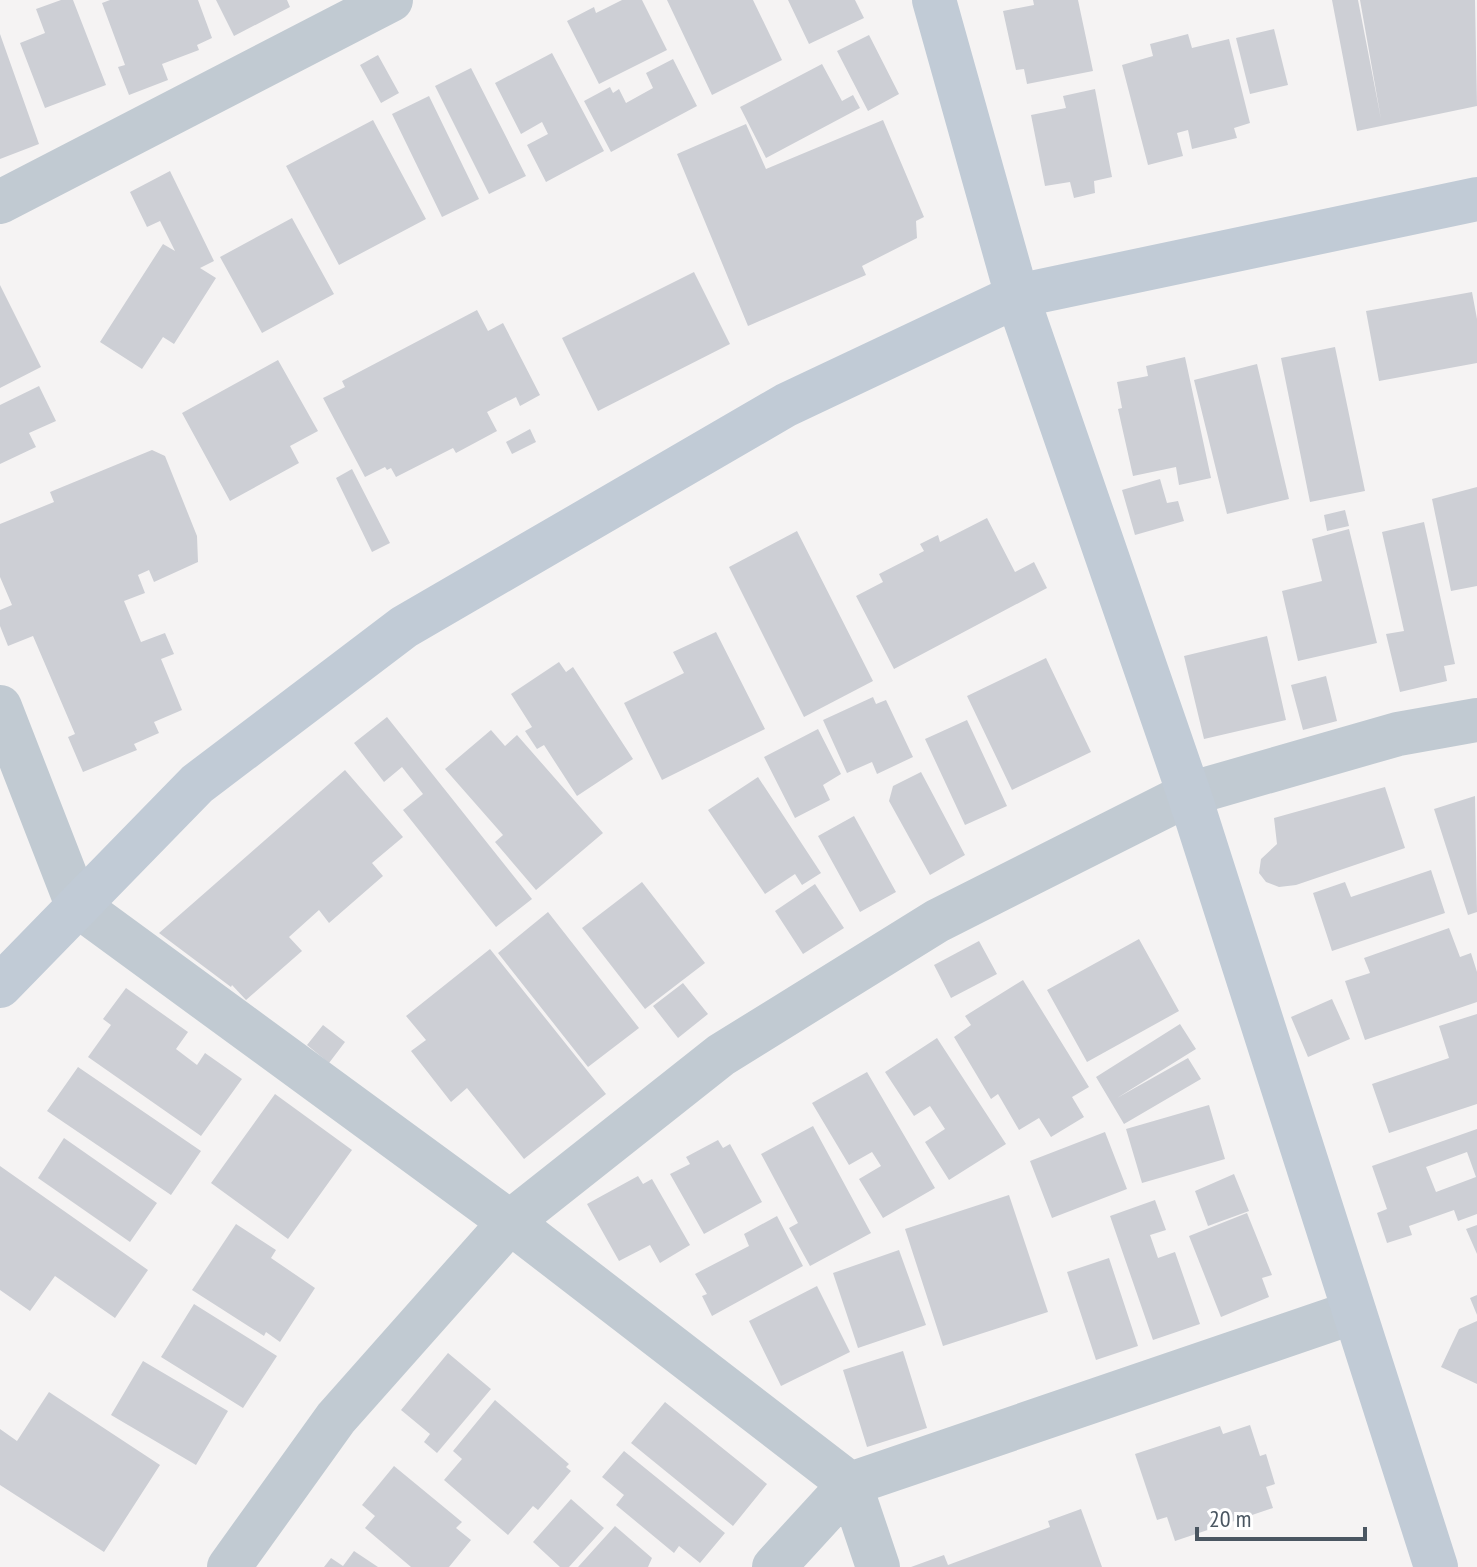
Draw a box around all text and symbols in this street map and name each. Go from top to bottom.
scale bar [1197,1491,1365,1541]
text: 20 m [1209,1503,1251,1534]

